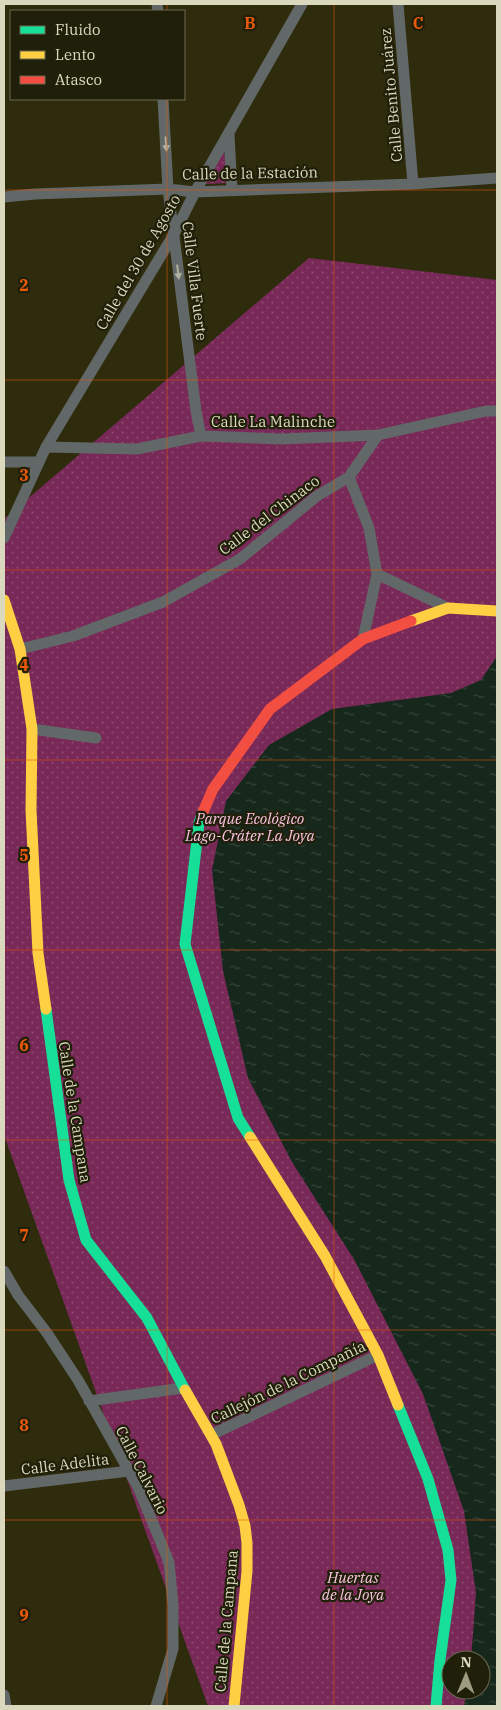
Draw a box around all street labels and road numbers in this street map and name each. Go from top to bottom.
street label: Calle Benito Juárez [376,27,406,163]
street label: Calle de la Estación [182,162,319,184]
street label: Calle del 30 de Agosto [91,191,185,333]
street label: Calle Villa Fuerte [178,220,212,342]
street label: Calle La Malinche [211,412,335,431]
street label: Calle del Chinaco [215,471,323,559]
street label: Calle de la Campana [54,1040,96,1184]
street label: Callejón de la Compañía [207,1336,369,1428]
street label: Calle Calvario [112,1423,172,1517]
street label: Calle Adelita [20,1449,110,1479]
street label: Calle de la Campana [210,1549,242,1693]

